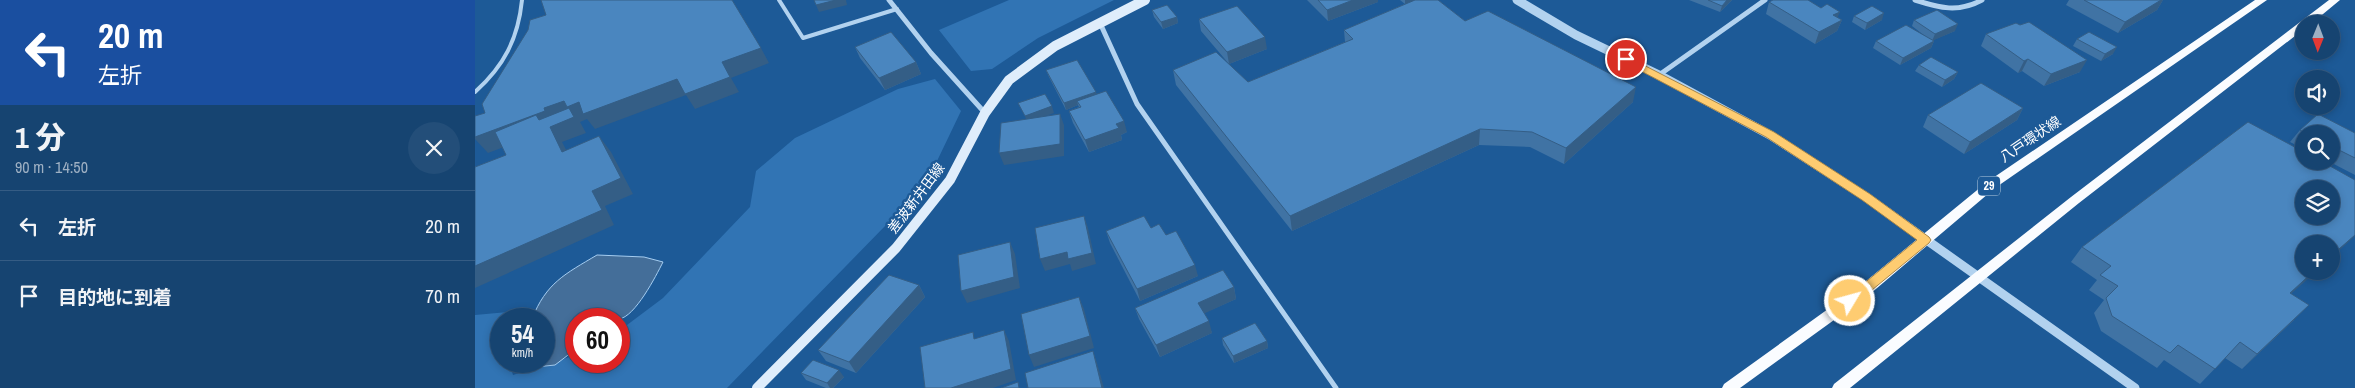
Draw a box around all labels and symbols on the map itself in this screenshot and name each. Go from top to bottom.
north arrow [2295,15,2340,60]
pin [1605,38,1647,80]
street label: 八戸環状線 [1996,112,2064,166]
street label: 差波新井田線 [884,159,948,237]
road number: 29 [1978,177,2000,196]
position arrow [1823,274,1875,326]
speed limit sign: 60 [565,308,630,373]

